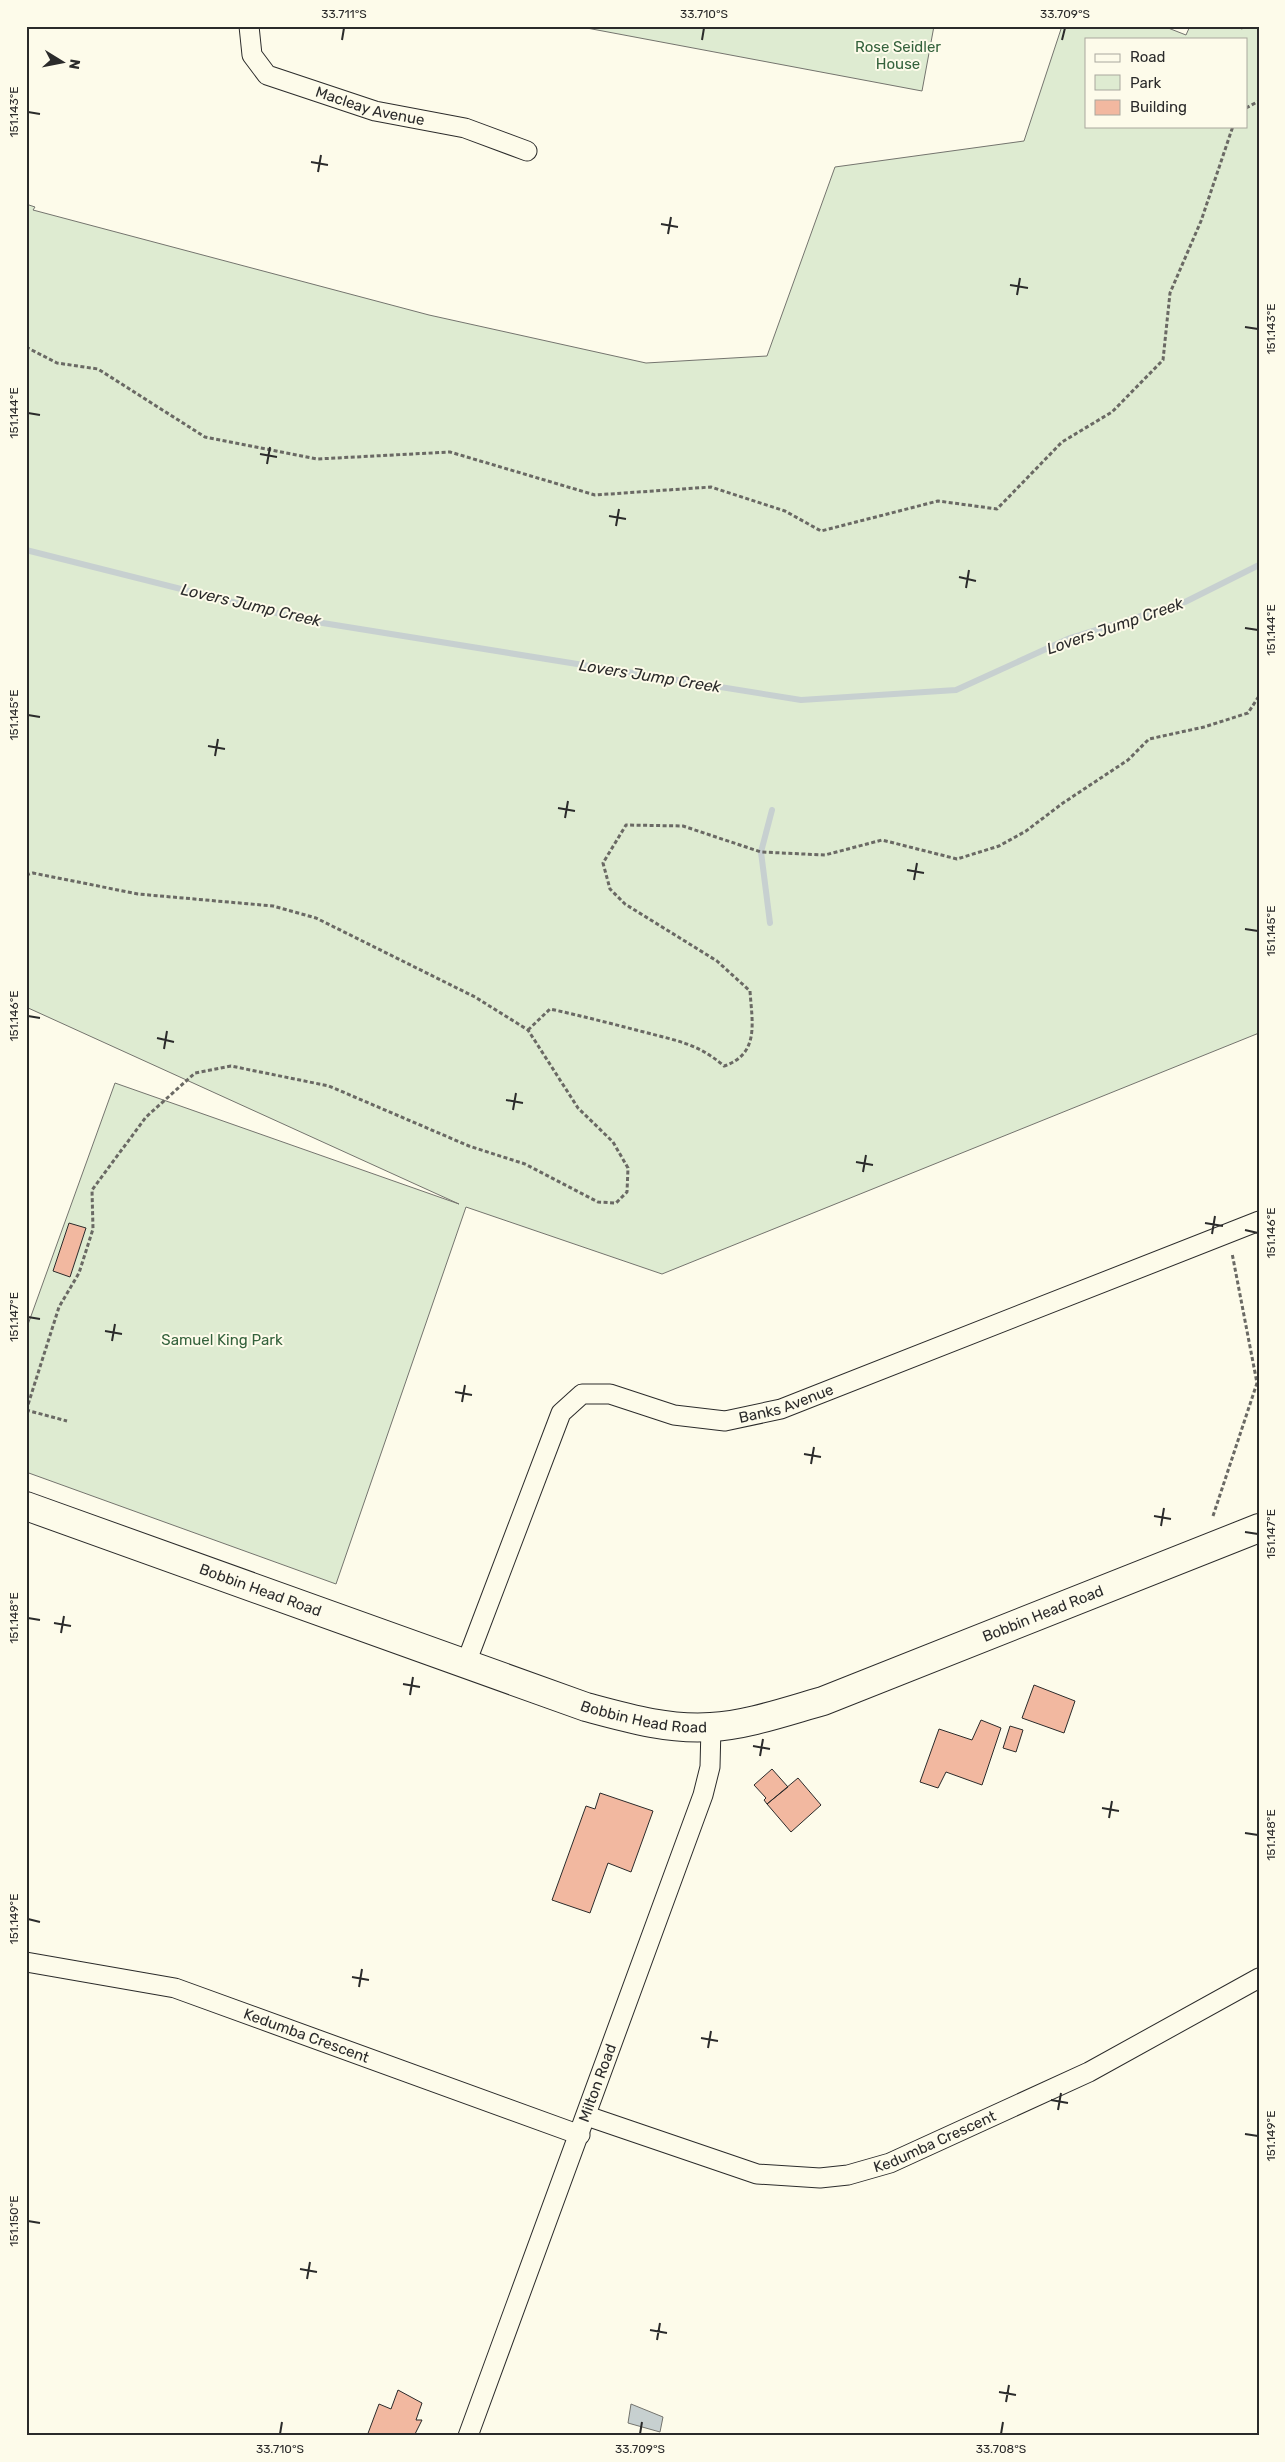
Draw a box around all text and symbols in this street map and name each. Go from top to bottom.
text: 33.711°S [321,7,367,21]
text: 33.710°S [680,7,728,21]
text: 33.709°S [1040,7,1090,21]
north arrow [38,38,88,88]
park label: Rose Seidler House [855,38,941,73]
legend [1085,38,1248,128]
text: Road [1130,48,1166,66]
text: N [65,58,84,71]
text: Park [1130,74,1161,92]
street label: Macleay Avenue [313,83,426,129]
text: 151.143°E [7,86,21,138]
text: Building [1130,98,1187,116]
text: 151.143°E [1264,303,1278,355]
text: 151.144°E [7,387,21,439]
water label: Lovers Jump Creek [179,580,324,631]
water label: Lovers Jump Creek [1044,593,1187,658]
text: 151.144°E [1264,604,1278,656]
water label: Lovers Jump Creek [578,655,723,697]
text: 151.145°E [7,689,21,741]
text: 151.145°E [1264,905,1278,957]
text: 151.146°E [7,990,21,1042]
text: 151.146°E [1264,1207,1278,1259]
text: 151.147°E [7,1292,21,1342]
park label: Samuel King Park [161,1331,283,1349]
street label: Banks Avenue [737,1380,836,1427]
text: 151.147°E [1264,1509,1278,1559]
street label: Bobbin Head Road [197,1560,324,1620]
street label: Bobbin Head Road [980,1582,1106,1646]
text: 151.148°E [7,1592,21,1644]
street label: Bobbin Head Road [578,1697,707,1737]
text: 151.148°E [1264,1809,1278,1861]
text: 151.149°E [7,1894,21,1944]
street label: Kedumba Crescent [241,2005,372,2067]
street label: Milton Road [575,2041,620,2125]
street label: Kedumba Crescent [871,2107,999,2176]
text: 151.149°E [1264,2111,1278,2161]
text: 151.150°E [7,2195,21,2247]
text: 33.710°S [256,2442,304,2456]
text: 33.709°S [615,2442,665,2456]
text: 33.708°S [976,2442,1026,2456]

